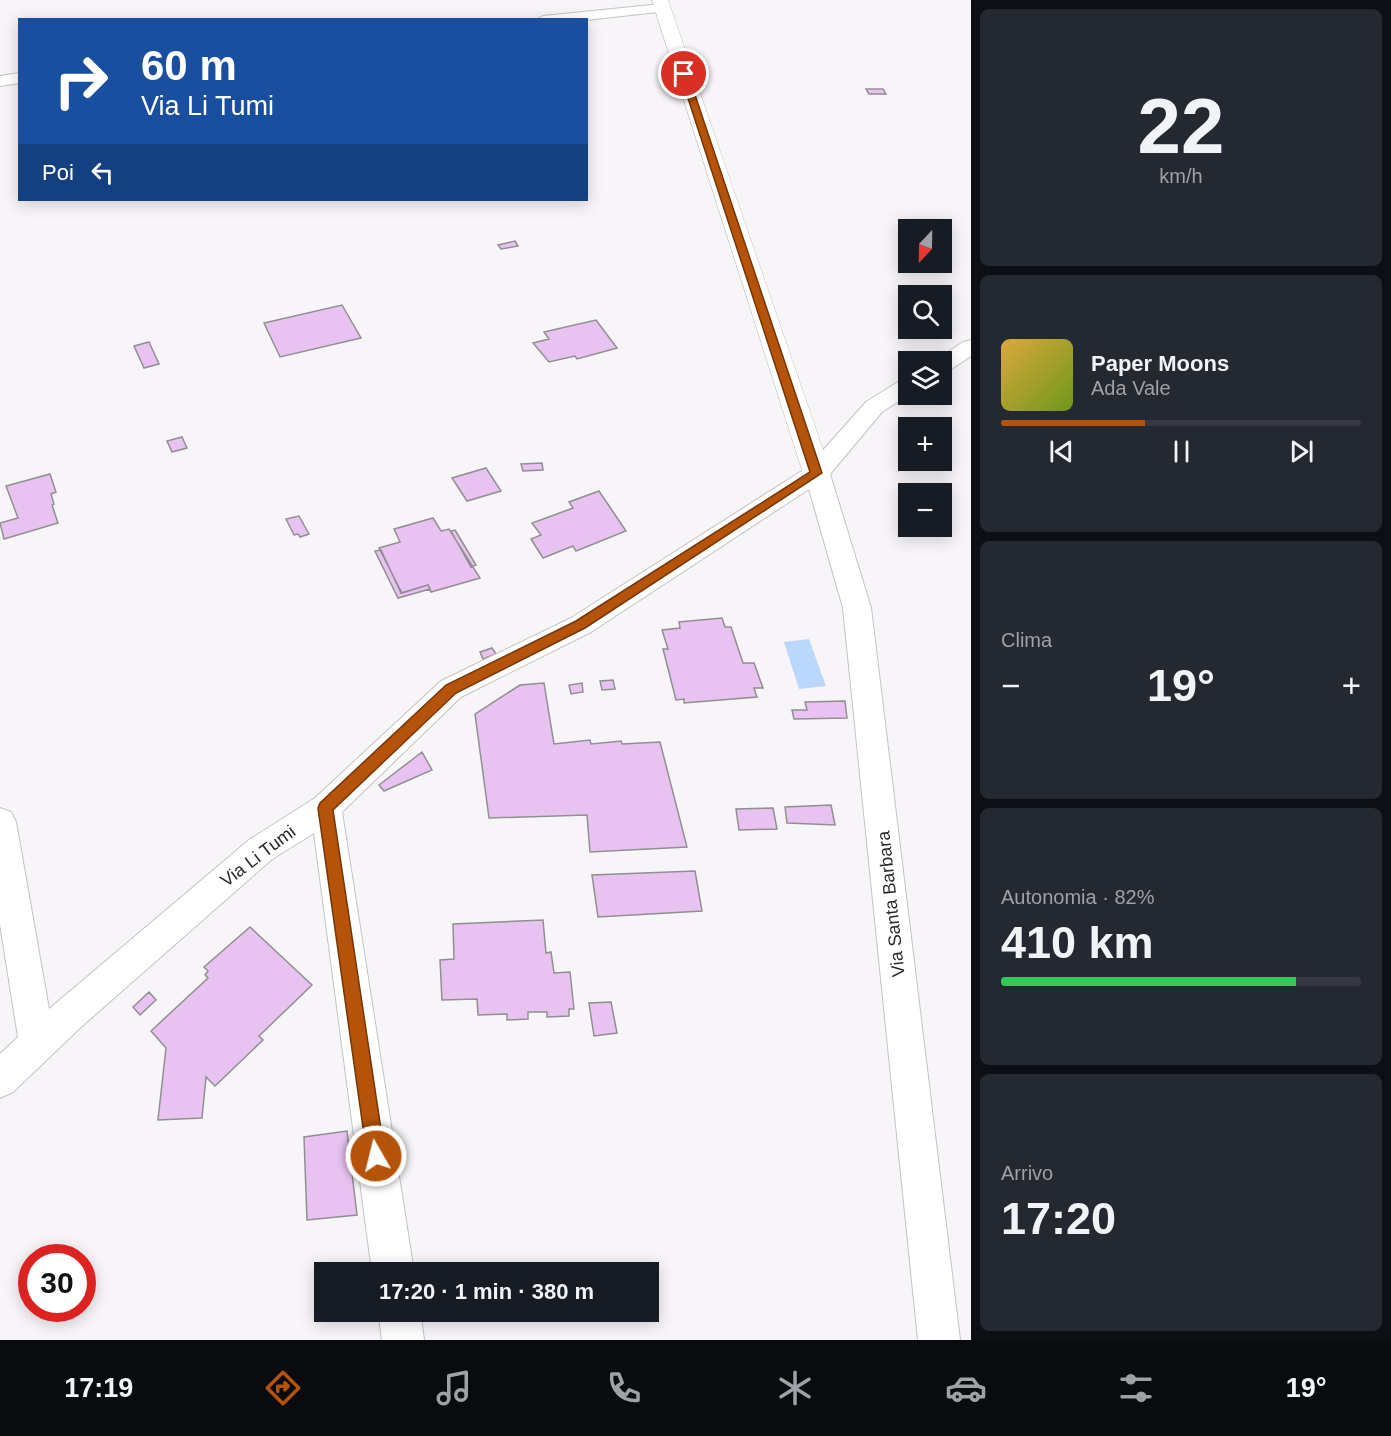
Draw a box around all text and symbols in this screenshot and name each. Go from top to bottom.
icon: right [42,42,120,120]
text: 60 m [141,42,237,89]
pin [658,48,709,99]
icon: arrive [667,57,700,90]
text: 22 [1138,82,1224,170]
text: Via Li Tumi [141,91,274,121]
icon: left [86,156,119,189]
text: Poi [42,160,74,185]
text: km/h [1159,165,1203,187]
north arrow [898,219,952,273]
map controls [898,219,952,537]
button: search [898,285,952,339]
button: layers [898,351,952,405]
text: Paper Moons [1091,351,1229,376]
text: Ada Vale [1091,377,1171,399]
button: + [898,417,952,471]
icon: previous [1045,435,1078,468]
icon: pause [1165,435,1198,468]
icon: next [1285,435,1318,468]
button: − [898,483,952,537]
text: Clima [1001,629,1052,651]
text: 19° [1147,660,1215,711]
text: − [1001,667,1020,704]
text: + [1342,667,1361,704]
street label: Via Li Tumi [217,821,299,891]
street label: Via Santa Barbara [873,829,909,978]
text: Autonomia · 82% [1001,886,1154,908]
text: 410 km [1001,917,1154,968]
position arrow [344,1124,408,1188]
text: Arrivo [1001,1162,1053,1184]
text: 17:20 [1001,1193,1116,1244]
speed limit sign: 30 [18,1244,96,1322]
text: 17:20 · 1 min · 380 m [379,1279,594,1304]
icon: directions [262,1367,304,1409]
icon: music [433,1367,475,1409]
icon: phone [603,1367,645,1409]
icon: climate [774,1367,816,1409]
icon: car [945,1367,987,1409]
icon: filters [1115,1367,1157,1409]
text: 17:19 [64,1373,133,1403]
text: 19° [1286,1373,1327,1403]

